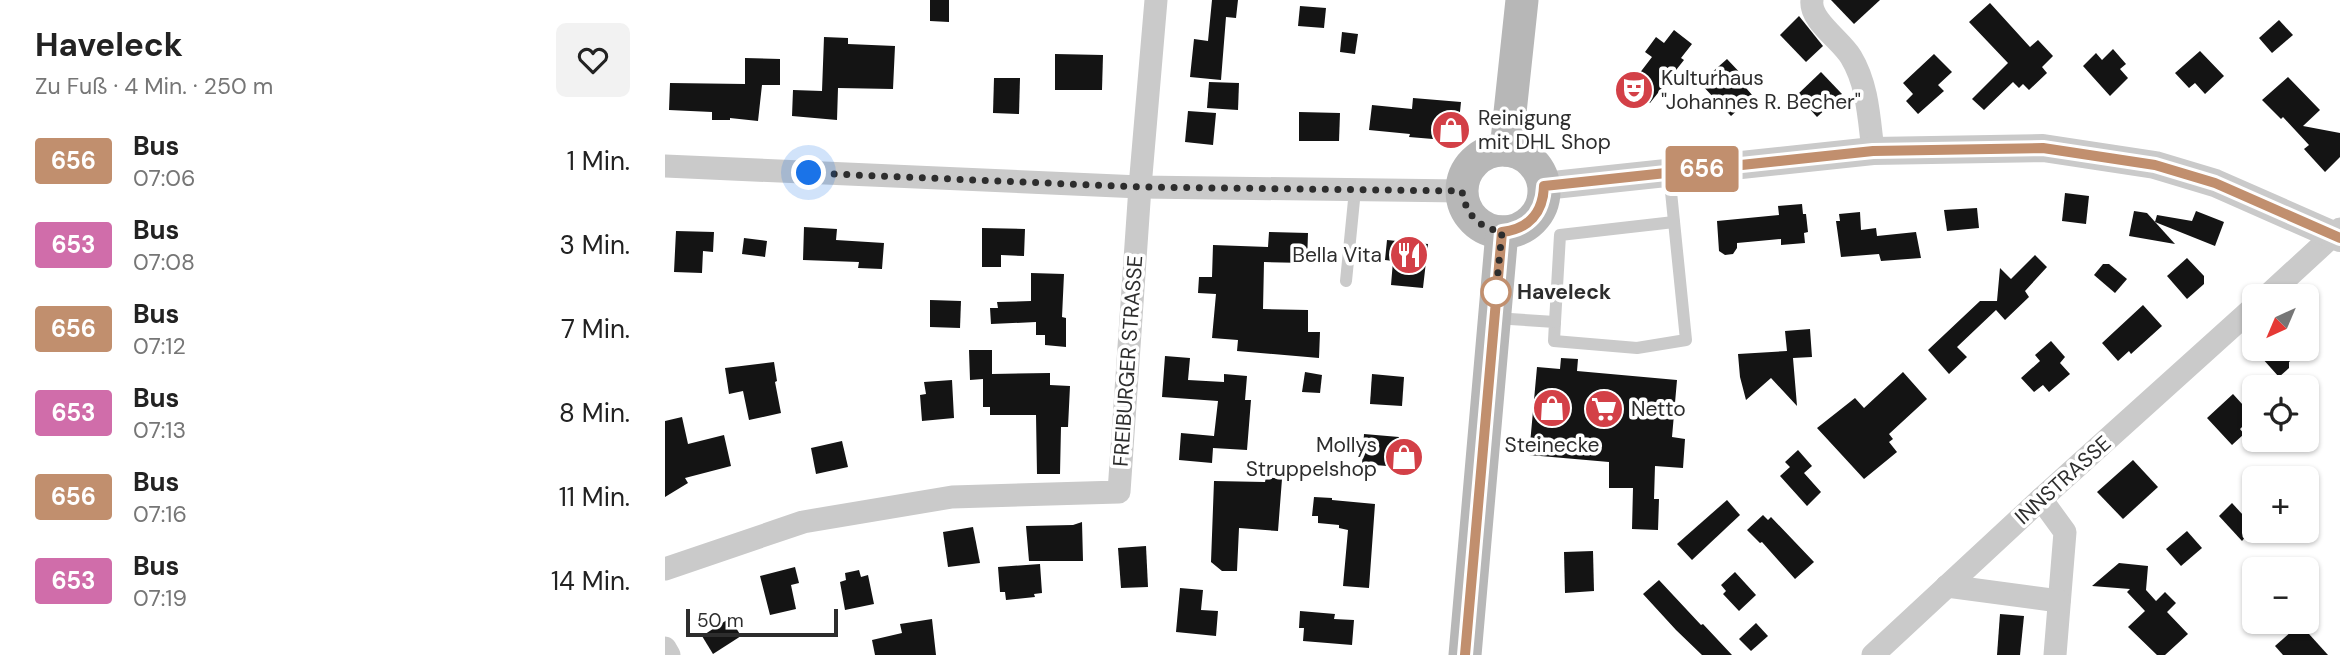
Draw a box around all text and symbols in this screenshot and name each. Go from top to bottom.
text: Haveleck [35,23,183,66]
button: heart [556,23,630,97]
place label: Kulturhaus "Johannes R. Becher" [1661,64,1861,116]
theatre icon: Kulturhaus "Johannes R. Becher" [1613,69,1655,111]
text: Zu Fuß · 4 Min. · 250 m [35,71,273,101]
place label: Reinigung mit DHL Shop [1478,104,1611,156]
shop icon: Reinigung mit DHL Shop [1430,109,1472,151]
text: Bus [133,129,179,163]
text: 1 Min. [567,144,630,178]
text: 656 [51,145,96,176]
line badge: 656 [1662,146,1742,192]
text: 656 [1680,153,1724,184]
your location [791,155,826,190]
text: 07:06 [133,163,196,193]
text: Bus [133,213,179,247]
text: 3 Min. [560,228,630,262]
text: 653 [51,229,96,260]
restaurant icon: Bella Vita [1388,234,1430,276]
place label: Bella Vita [1292,241,1382,269]
text: 07:08 [133,247,195,277]
street label: FREIBURGER STRASSE [1107,255,1149,467]
marker: Haveleck [1481,277,1511,307]
place label: Haveleck [1517,278,1611,306]
north arrow [2242,284,2319,360]
map controls [2242,284,2319,634]
text: Bus [133,297,179,331]
text: 7 Min. [561,312,630,346]
text: 656 [51,313,96,344]
text: 07:12 [133,331,186,361]
button: locate [2242,375,2319,452]
text: Bus [133,381,179,415]
shop icon: Steinecke [1531,387,1573,429]
supermarket icon: Netto [1583,388,1625,430]
place label: Netto [1631,395,1686,423]
text: 8 Min. [559,396,630,430]
text: 653 [51,397,96,428]
text: 07:13 [133,415,186,445]
street label: INNSTRASSE [2009,429,2117,531]
place label: Mollys Struppelshop [1246,431,1377,483]
place label: Steinecke [1505,431,1599,459]
shop icon: Mollys Struppelshop [1383,436,1425,478]
text: Bus [133,465,179,499]
button: + [2242,466,2319,543]
text: 11 Min. [559,480,630,514]
text: 656 [51,481,96,512]
text: 07:16 [133,499,187,529]
text: Bus [133,549,179,583]
button: − [2242,557,2319,634]
text: 14 Min. [551,564,630,598]
text: 653 [51,565,96,596]
text: 07:19 [133,583,187,613]
scale bar [686,606,838,638]
text: 50 m [697,608,744,633]

